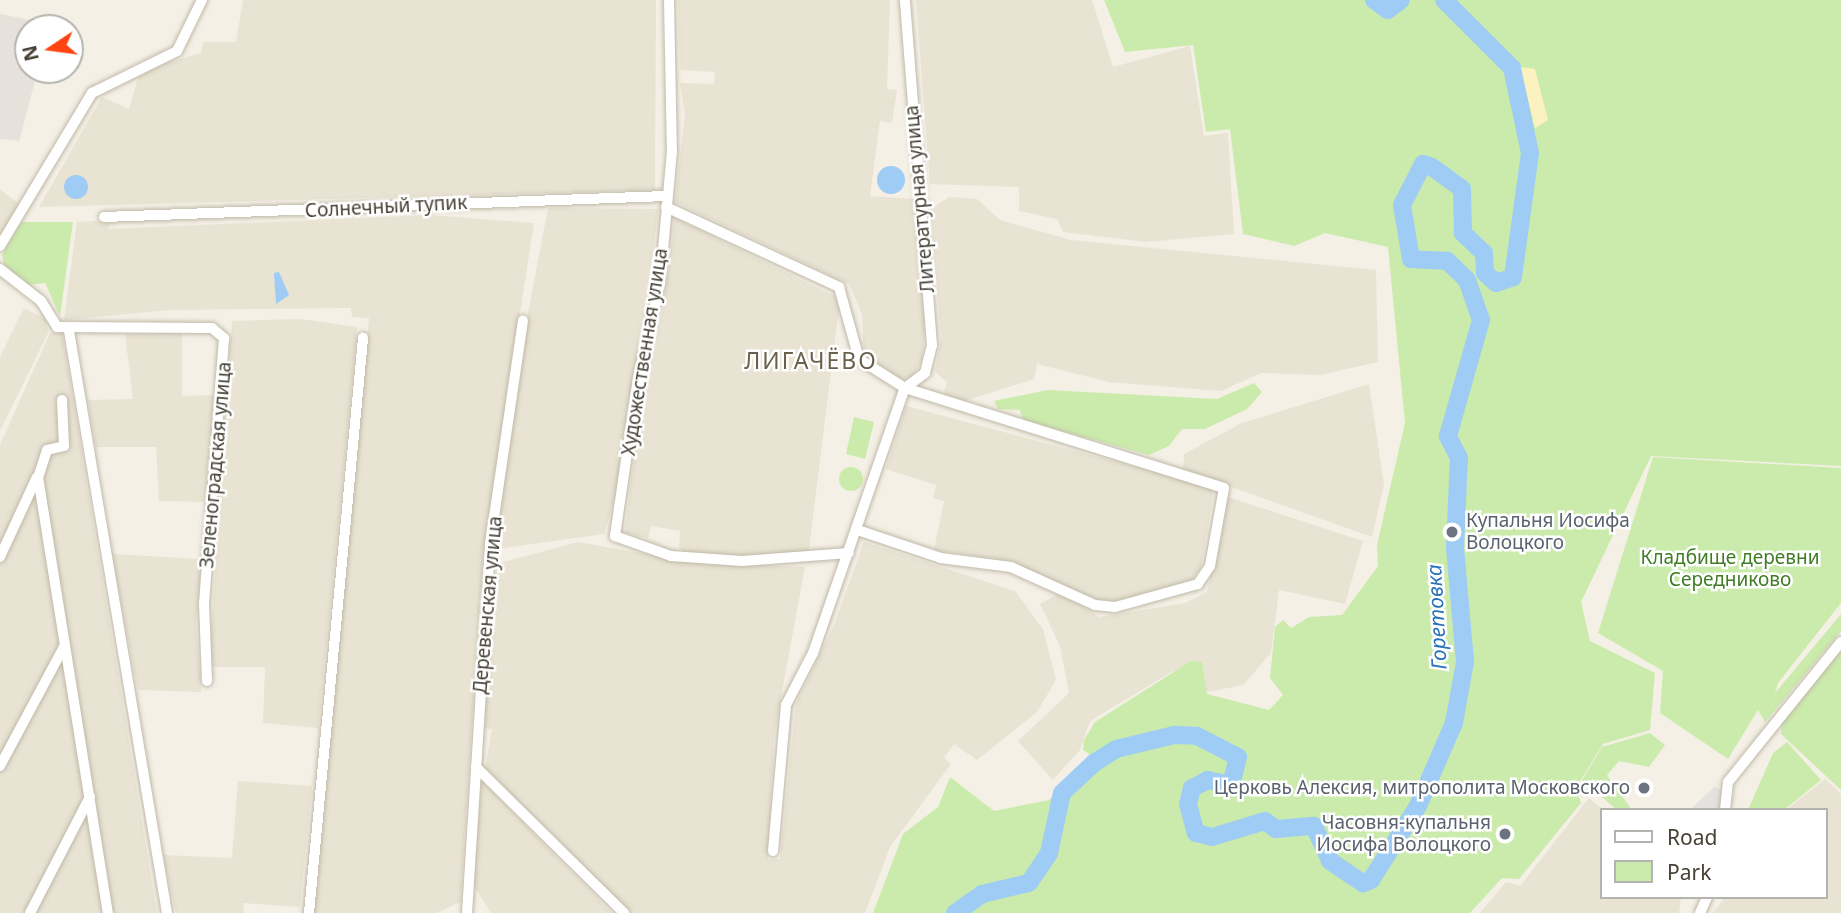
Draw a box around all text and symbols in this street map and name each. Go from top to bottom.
north arrow [14,14,84,84]
text: N [16,43,45,64]
street label: Литературная улица [900,104,940,294]
street label: Солнечный тупик [304,191,468,223]
street label: Художественная улица [617,247,673,457]
district label: ЛИГАЧЁВО [745,346,877,374]
street label: Зеленоградская улица [196,361,236,569]
place label: Купальня Иосифа Волоцкого [1466,510,1630,554]
street label: Деревенская улица [469,515,507,695]
marker: Купальня Иосифа Волоцкого [1444,524,1460,540]
park label: Кладбище деревни Середниково [1641,547,1819,591]
water label: Горетовка [1421,564,1451,670]
place label: Церковь Алексия, митрополита Московского [1214,777,1630,799]
marker: Церковь Алексия, митрополита Московского [1636,780,1652,796]
legend [1600,808,1827,899]
place label: Часовня-купальня Иосифа Волоцкого [1317,812,1491,856]
text: Road [1667,823,1717,851]
marker: Часовня-купальня Иосифа Волоцкого [1497,826,1513,842]
text: Park [1667,858,1711,886]

